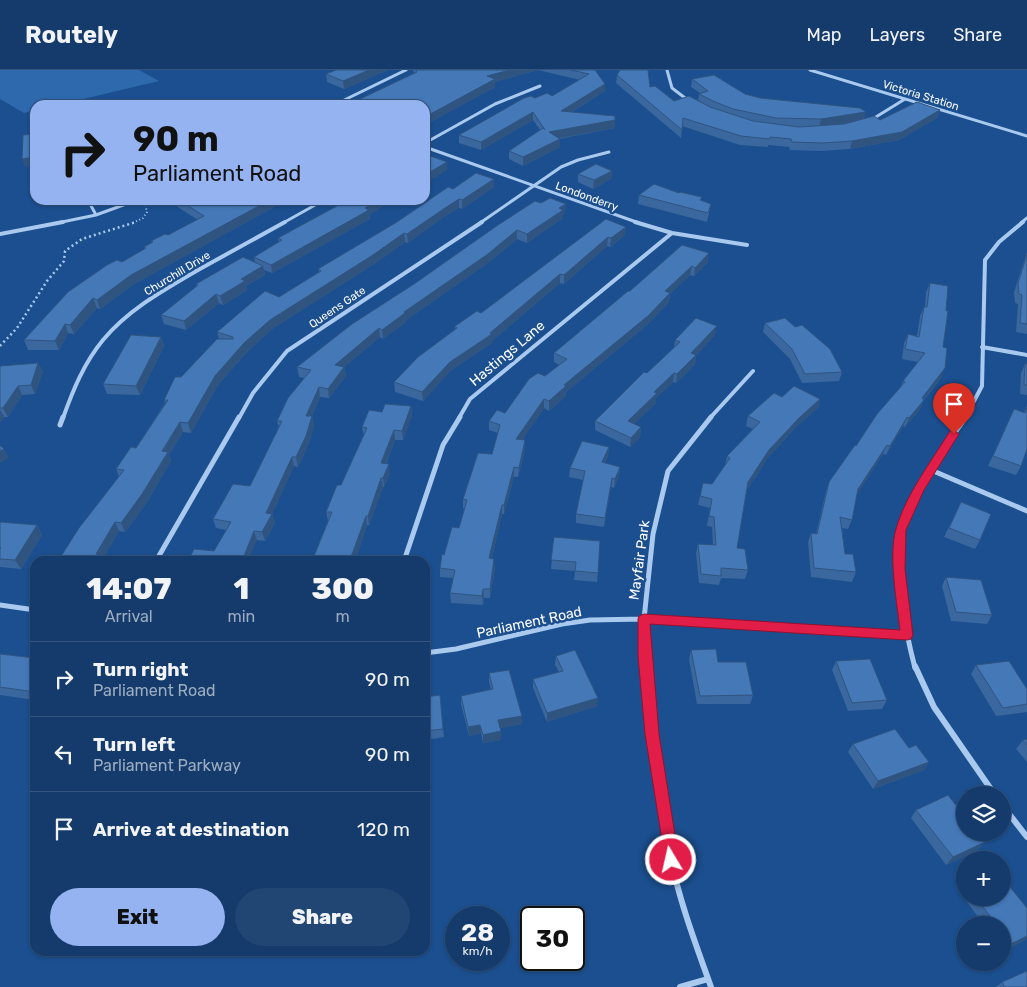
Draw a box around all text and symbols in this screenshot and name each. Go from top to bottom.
text: Routely [25,21,118,49]
text: Map [807,24,842,46]
text: Layers [870,24,925,46]
text: Share [953,24,1002,46]
street label: Victoria Station [881,78,961,113]
text: 90 m [133,118,219,160]
icon: right [50,120,115,185]
text: Parliament Road [133,160,301,187]
street label: Londonderry [554,179,620,214]
street label: Churchill Drive [142,249,213,298]
street label: Queens Gate [307,284,368,331]
street label: Hastings Lane [466,317,549,390]
pin [933,383,975,434]
icon: arrive [940,390,968,418]
street label: Mayfair Park [625,518,654,601]
text: 14:07 [86,571,171,607]
text: 1 [233,571,249,607]
text: 300 [311,571,374,607]
street label: Parliament Road [475,603,583,642]
text: Arrival [105,607,153,626]
text: min [227,607,255,626]
text: m [336,607,350,626]
text: Turn right [93,658,188,681]
icon: right [50,665,78,693]
text: 90 m [365,668,410,691]
text: Parliament Road [93,681,215,700]
text: Turn left [93,733,175,756]
icon: left [50,740,78,768]
text: 90 m [365,743,410,766]
text: Parliament Parkway [93,756,241,775]
map controls [956,786,1011,971]
button: layers [956,786,1011,841]
icon: arrive [50,815,78,843]
text: Arrive at destination [93,818,289,841]
text: 120 m [357,818,410,841]
position arrow [644,833,696,885]
button: + [956,851,1011,906]
button: Exit [50,888,225,946]
button: Share [235,888,410,946]
speed limit sign: 30 [520,906,585,971]
button: − [956,916,1011,971]
text: 28 [461,918,494,947]
text: km/h [463,944,492,958]

